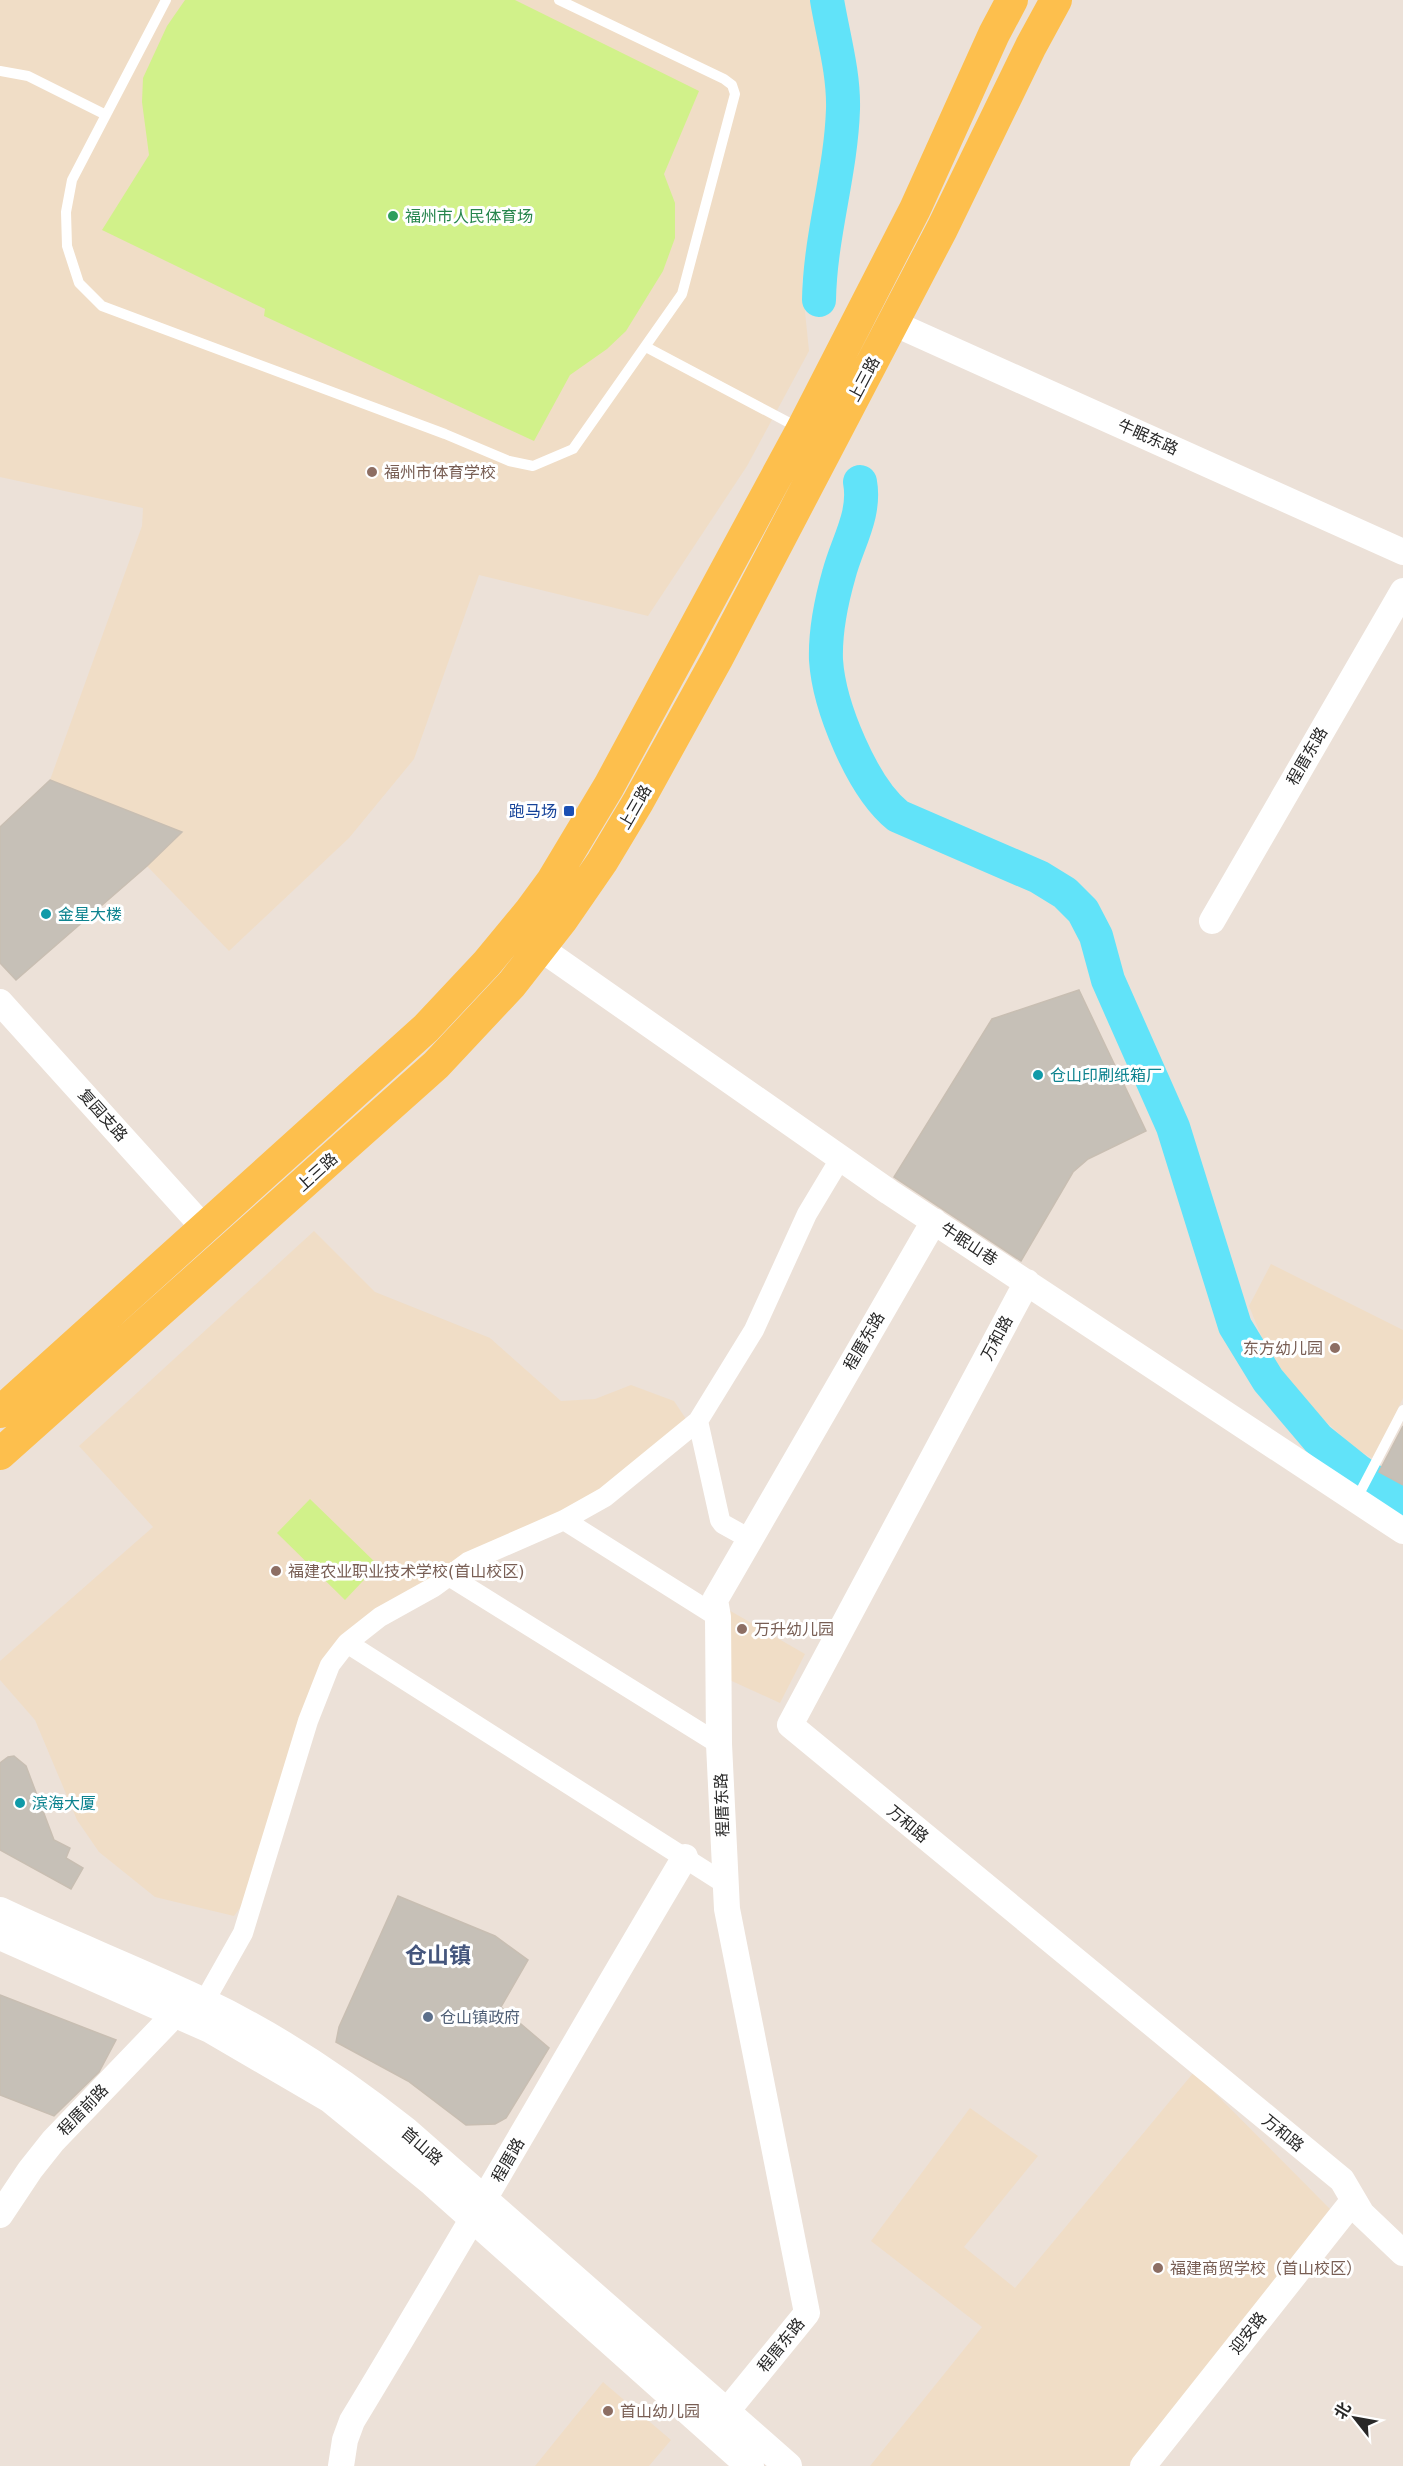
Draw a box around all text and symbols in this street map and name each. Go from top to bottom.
place label: 福州市人民体育场 [405,207,533,226]
marker: 福州市人民体育场 [386,209,400,223]
street label: 上三路 [844,353,884,405]
street label: 牛眠东路 [1115,415,1181,459]
place label: 福州市体育学校 [384,463,496,482]
marker: 福州市体育学校 [365,465,379,479]
street label: 程厝东路 [1283,724,1331,788]
street label: 上三路 [615,781,655,833]
place label: 跑马场 [509,802,557,821]
marker: 跑马场 [562,804,576,818]
place label: 金星大楼 [58,905,122,924]
marker: 金星大楼 [39,907,53,921]
place label: 仓山印刷纸箱厂 [1050,1066,1162,1085]
marker: 仓山印刷纸箱厂 [1031,1068,1045,1082]
street label: 复园支路 [75,1085,131,1145]
street label: 上三路 [293,1149,341,1195]
street label: 牛眠山巷 [937,1219,1001,1269]
street label: 程厝东路 [840,1309,888,1373]
street label: 万和路 [977,1312,1017,1364]
place label: 东方幼儿园 [1243,1339,1323,1358]
marker: 东方幼儿园 [1328,1341,1342,1355]
place label: 福建农业职业技术学校(首山校区) [288,1562,525,1581]
marker: 福建农业职业技术学校(首山校区) [269,1564,283,1578]
place label: 万升幼儿园 [754,1620,834,1639]
marker: 万升幼儿园 [735,1622,749,1636]
street label: 程厝东路 [711,1773,733,1837]
place label: 滨海大厦 [32,1794,96,1813]
marker: 滨海大厦 [13,1796,27,1810]
street label: 万和路 [884,1801,932,1847]
district label: 仓山镇 [405,1943,471,1968]
place label: 仓山镇政府 [440,2008,520,2027]
marker: 仓山镇政府 [421,2010,435,2024]
street label: 程厝前路 [54,2080,112,2140]
street label: 万和路 [1258,2111,1308,2155]
street label: 首山路 [398,2123,446,2169]
street label: 程厝路 [488,2134,528,2186]
place label: 福建商贸学校（首山校区） [1170,2259,1362,2278]
marker: 福建商贸学校（首山校区） [1151,2261,1165,2275]
street label: 迎安路 [1226,2308,1270,2358]
street label: 程厝东路 [753,2314,809,2376]
north arrow [1325,2388,1385,2448]
text: 北 [1330,2399,1355,2422]
place label: 首山幼儿园 [620,2402,700,2421]
marker: 首山幼儿园 [601,2404,615,2418]

